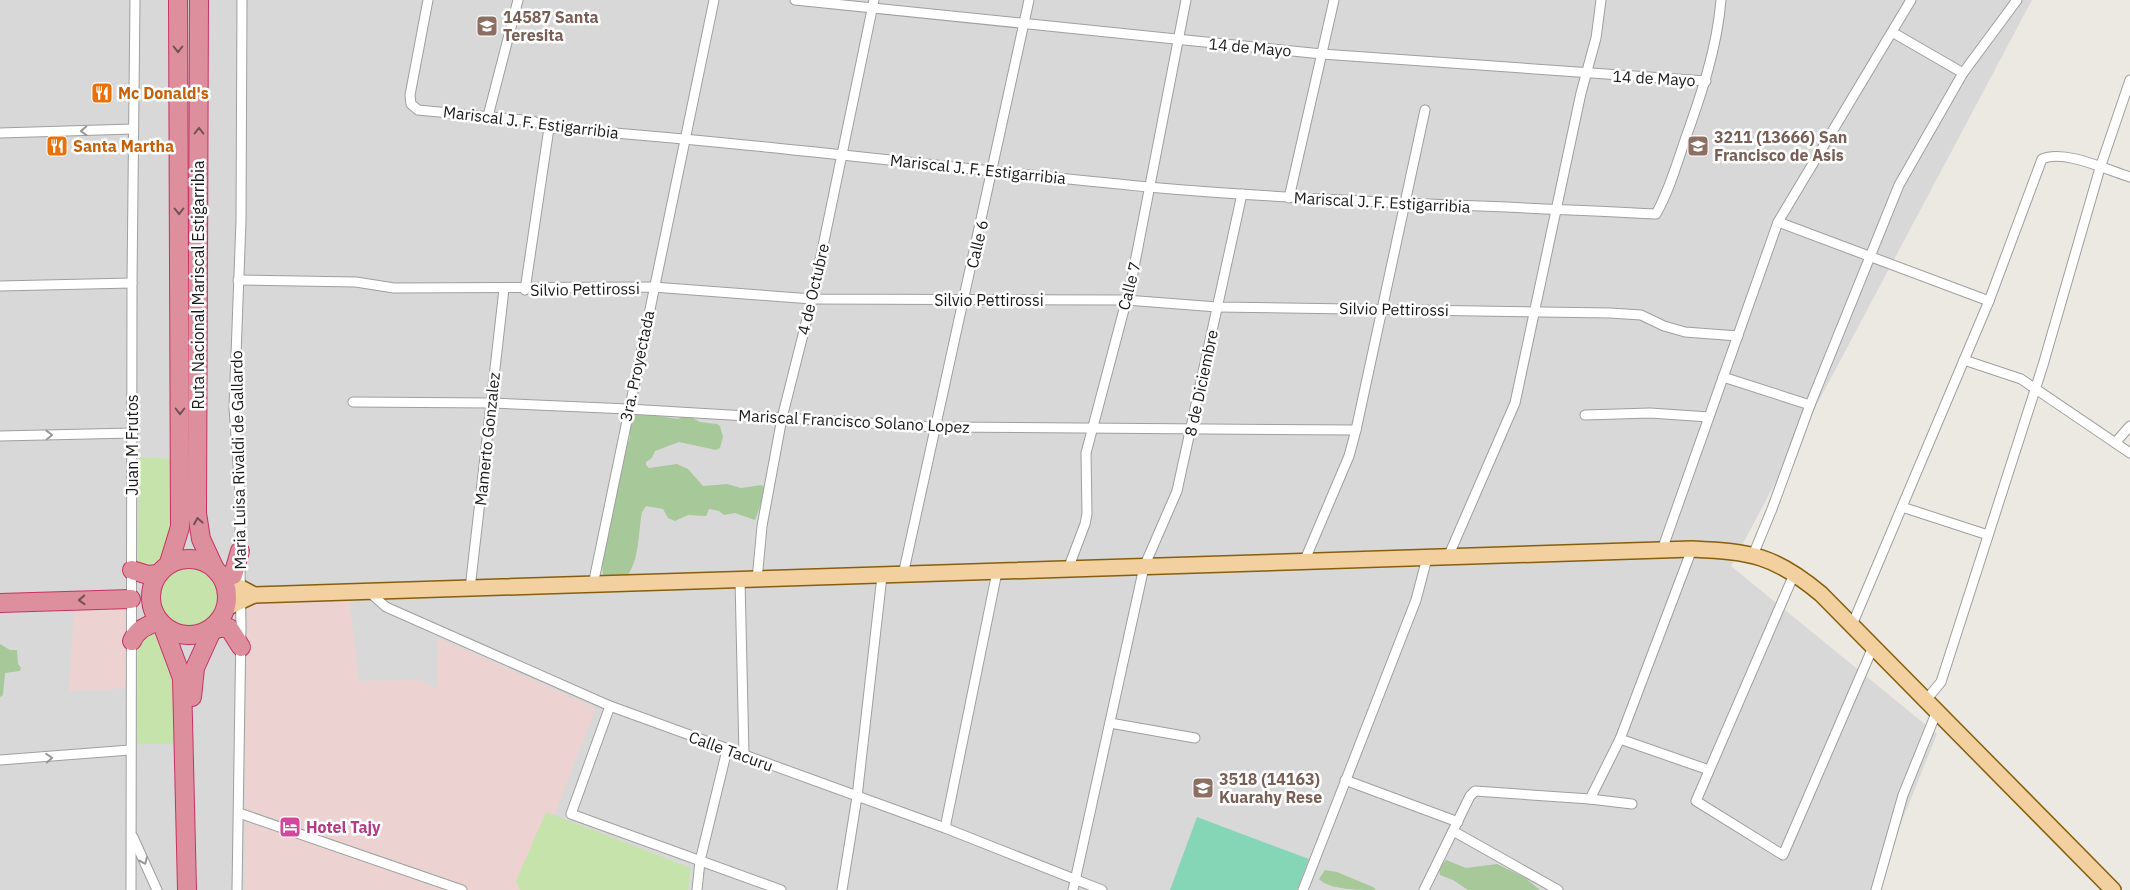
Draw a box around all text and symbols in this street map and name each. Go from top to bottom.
place label: 14587 Santa Teresita [503,7,599,45]
school or university icon: 14587 Santa Teresita [475,14,499,38]
street label: 14 de Mayo [1208,33,1292,61]
one-way arrow [173,45,183,53]
street label: 14 de Mayo [1612,66,1696,90]
restaurant icon: Mc Donald's [90,81,114,105]
place label: Mc Donald's [118,83,209,103]
street label: Mariscal J. F. Estigarribia [442,101,620,143]
one-way arrow [80,125,88,136]
one-way arrow [194,127,204,135]
place label: 3211 (13666) San Francisco de Asis [1714,127,1847,165]
restaurant icon: Santa Martha [45,134,69,158]
school or university icon: 3211 (13666) San Francisco de Asis [1686,134,1710,158]
place label: Santa Martha [73,136,174,156]
street label: Mariscal J. F. Estigarribia [889,150,1067,188]
street label: Ruta Nacional Mariscal Estigarribia [188,160,208,409]
street label: Mariscal J. F. Estigarribia [1293,187,1471,217]
one-way arrow [174,208,184,215]
street label: Calle 6 [962,218,992,270]
street label: 4 de Octubre [793,241,833,337]
street label: Calle 7 [1113,260,1145,312]
street label: Silvio Pettirossi [530,278,640,300]
street label: Silvio Pettirossi [934,290,1044,310]
street label: Silvio Pettirossi [1339,298,1449,320]
street label: 3ra. Proyectada [615,308,659,423]
street label: 8 de Diciembre [1180,328,1222,438]
street label: Maria Luisa Rivaldi de Gallardo [226,350,250,570]
street label: Mamerto Gonzalez [470,371,504,507]
street label: Juan M Frutos [122,394,142,496]
street label: Mariscal Francisco Solano Lopez [738,405,970,437]
one-way arrow [175,408,185,415]
one-way arrow [45,430,53,440]
one-way arrow [194,517,204,526]
one-way arrow [78,595,86,606]
street label: Calle Tacuru [686,726,776,776]
one-way arrow [45,752,53,763]
place label: 3518 (14163) Kuarahy Rese [1219,769,1322,807]
school or university icon: 3518 (14163) Kuarahy Rese [1191,776,1215,800]
hotel icon: Hotel Tajy [278,815,302,839]
place label: Hotel Tajy [306,817,381,837]
one-way arrow [137,856,148,865]

